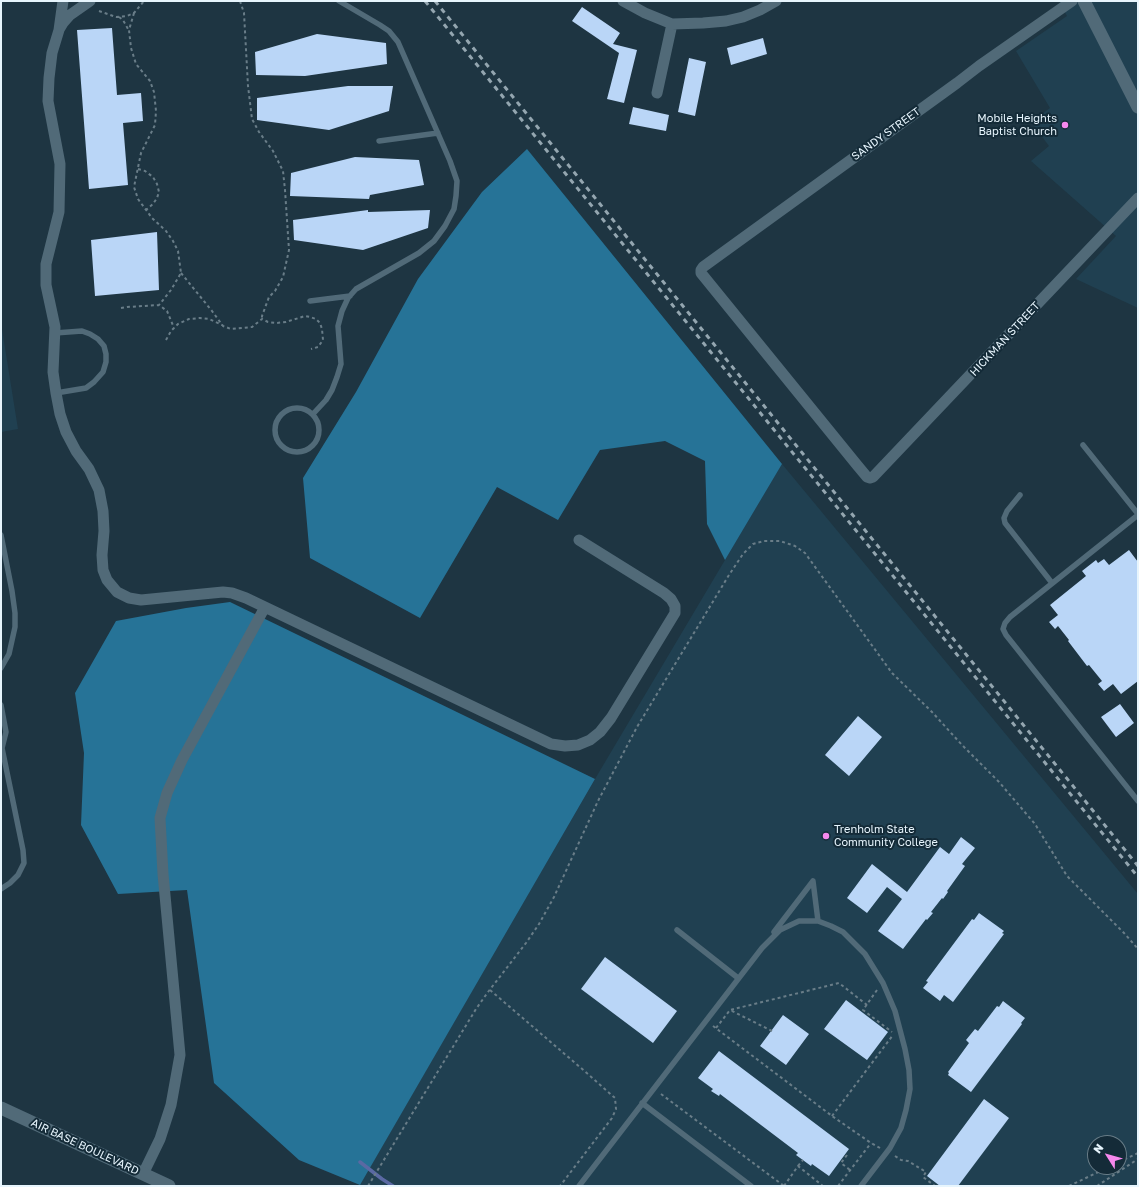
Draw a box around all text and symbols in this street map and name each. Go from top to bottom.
street label: SANDY STREET [849,105,923,163]
place label: Mobile Heights Baptist Church [977,112,1057,138]
marker: Mobile Heights Baptist Church [1060,120,1070,130]
street label: HICKMAN STREET [967,299,1043,379]
place label: Trenholm State Community College [834,823,938,849]
marker: Trenholm State Community College [821,831,831,841]
street label: AIR BASE BOULEVARD [29,1116,141,1178]
north arrow [1087,1135,1127,1175]
text: N [1090,1141,1106,1155]

